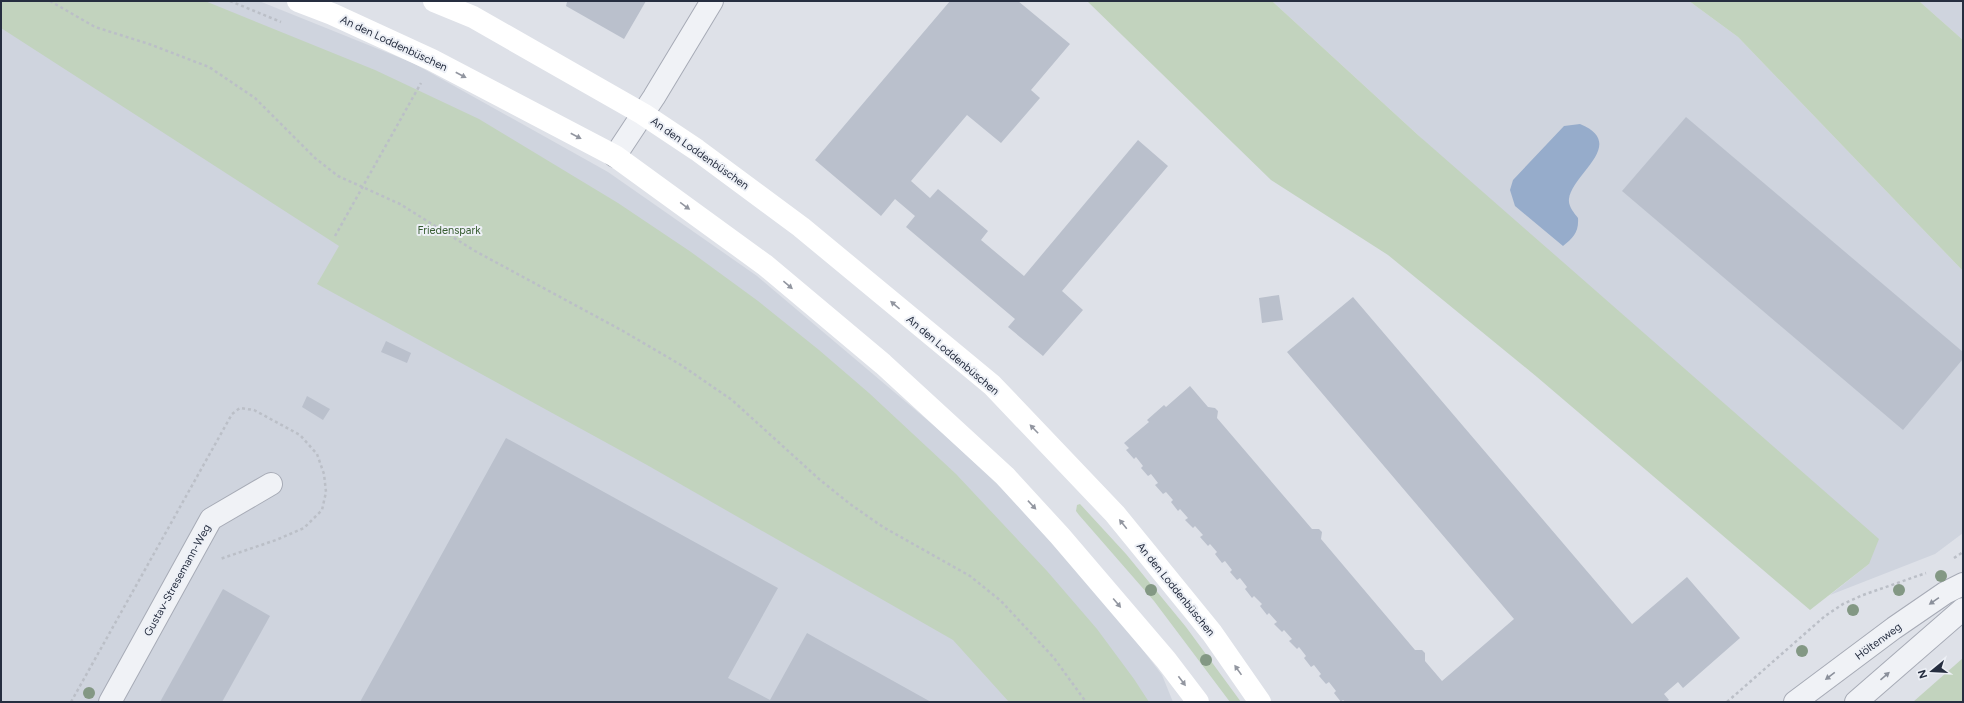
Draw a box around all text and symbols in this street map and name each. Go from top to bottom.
street label: An den Loddenbüschen [338,13,449,74]
one-way arrow [455,72,467,79]
street label: An den Loddenbüschen [648,115,751,192]
one-way arrow [570,133,582,139]
one-way arrow [680,202,690,210]
park label: Friedenspark [417,224,481,237]
one-way arrow [783,280,794,289]
one-way arrow [890,301,901,310]
street label: An den Loddenbüschen [904,313,1002,398]
one-way arrow [1030,425,1039,434]
one-way arrow [1027,500,1037,510]
one-way arrow [1118,519,1127,530]
street label: Gustav-Stresemann-Weg [141,522,214,638]
street label: An den Loddenbüschen [1134,540,1217,639]
one-way arrow [1113,597,1122,608]
one-way arrow [1929,597,1939,605]
street label: Höltenweg [1853,620,1904,663]
north arrow [1912,651,1952,691]
one-way arrow [1234,665,1242,675]
text: N [1915,668,1930,680]
one-way arrow [1824,671,1835,680]
one-way arrow [1880,672,1890,681]
one-way arrow [1178,675,1186,686]

